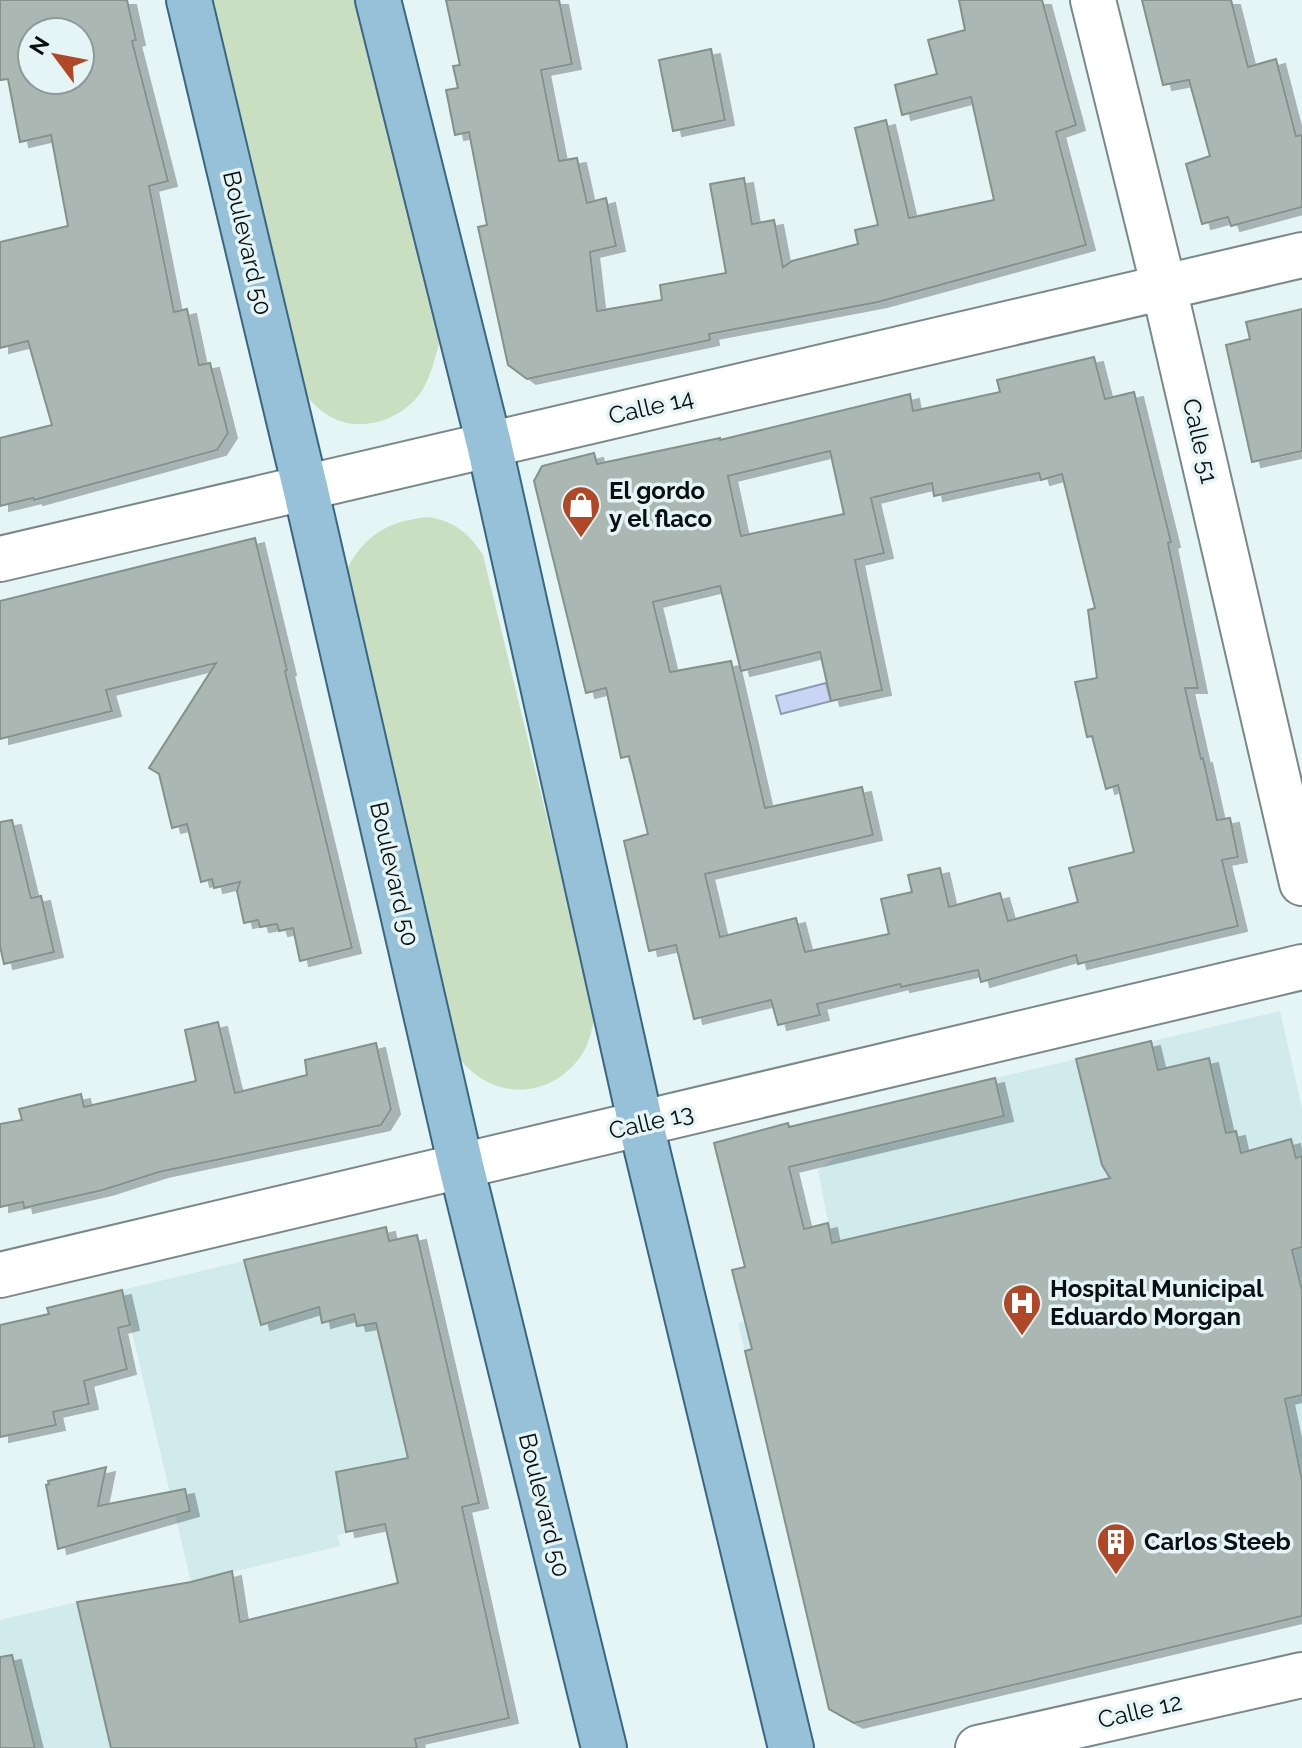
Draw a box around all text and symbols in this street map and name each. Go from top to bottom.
north arrow [16,16,96,96]
text: N [24,31,55,59]
street label: Boulevard 50 [217,168,278,318]
street label: Calle 14 [606,383,696,430]
street label: Calle 51 [1177,396,1224,486]
place label: El gordo y el flaco [609,476,712,533]
shop icon: El gordo y el flaco [560,484,602,539]
street label: Boulevard 50 [364,799,425,949]
street label: Calle 13 [606,1098,696,1145]
place label: Hospital Municipal Eduardo Morgan [1050,1274,1264,1331]
hospital icon: Hospital Municipal Eduardo Morgan [1001,1282,1043,1337]
street label: Boulevard 50 [513,1430,576,1580]
building icon: Carlos Steeb [1095,1521,1137,1576]
place label: Carlos Steeb [1144,1527,1291,1556]
street label: Calle 12 [1095,1687,1185,1734]

